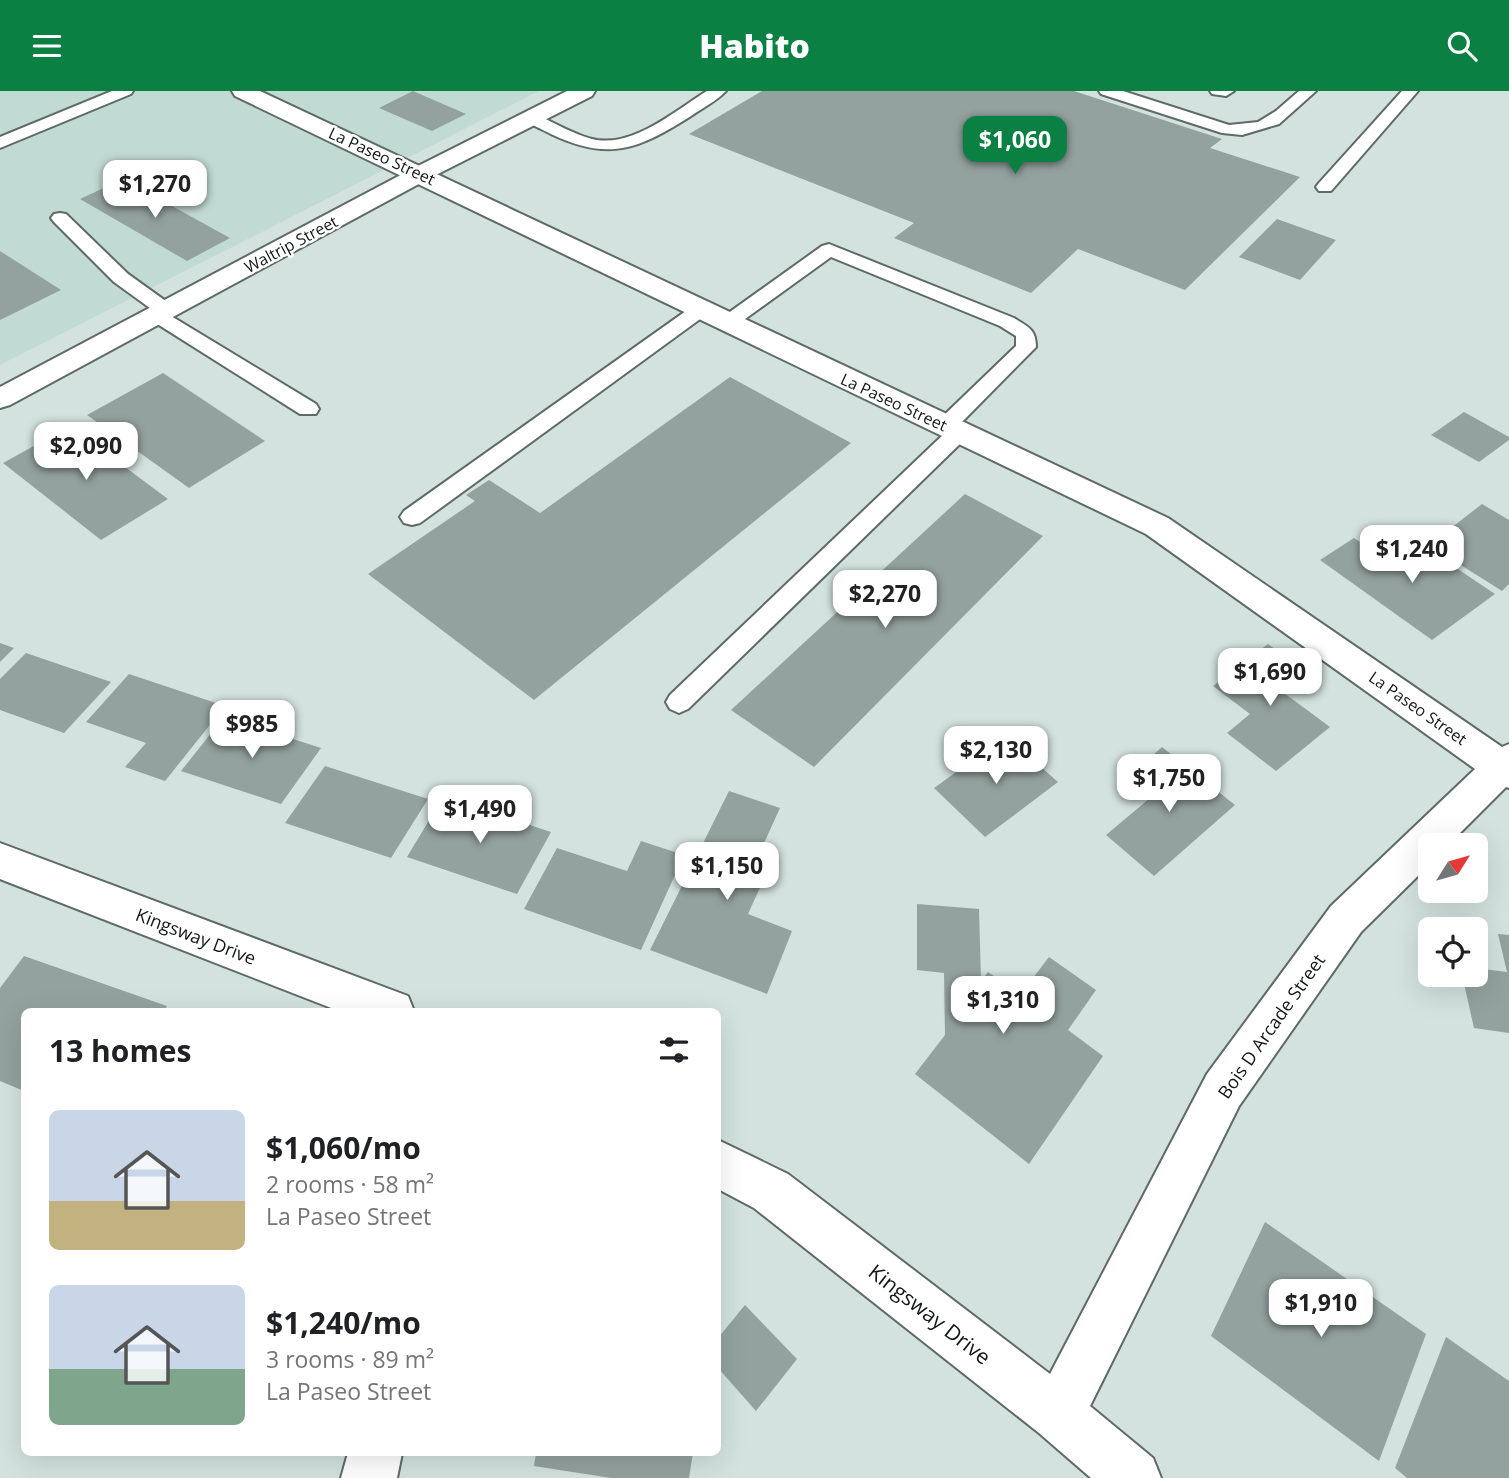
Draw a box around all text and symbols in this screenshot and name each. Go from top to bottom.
text: Habito [699,24,810,67]
icon: menu [28,27,66,65]
icon: search [1443,27,1481,65]
pin: $1,060 [958,116,1072,176]
street label: La Paseo Street [325,122,439,190]
text: $1,060 [979,123,1051,155]
pin: $1,270 [98,160,212,220]
text: $1,270 [119,167,191,199]
street label: Waltrip Street [241,210,342,278]
street label: La Paseo Street [837,368,951,436]
pin: $2,090 [29,423,143,482]
text: $2,090 [50,429,122,461]
pin: $1,240 [1355,525,1469,585]
text: $1,240 [1376,532,1448,564]
pin: $2,270 [828,571,942,630]
text: $2,270 [849,577,921,609]
pin: $1,690 [1213,649,1327,708]
text: $1,690 [1234,655,1306,687]
street label: La Paseo Street [1365,666,1472,750]
pin: $985 [211,701,293,760]
text: $985 [226,707,278,739]
pin: $2,130 [939,727,1053,786]
text: $2,130 [960,733,1032,765]
pin: $1,750 [1112,755,1226,814]
text: $1,750 [1133,761,1205,793]
pin: $1,490 [423,785,537,845]
text: $1,490 [444,792,516,824]
north arrow [1418,833,1488,903]
map controls [1418,833,1488,987]
pin: $1,150 [670,843,784,902]
text: $1,150 [691,849,763,881]
street label: Kingsway Drive [133,902,259,970]
button: locate [1418,917,1488,987]
street label: Bois D Arcade Street [1212,949,1330,1103]
pin: $1,310 [946,977,1060,1036]
text: $1,310 [967,983,1039,1015]
text: 13 homes [49,1030,192,1071]
icon: filters [655,1031,693,1069]
text: $1,060/mo [266,1127,421,1168]
icon: home [105,1138,189,1222]
text: 2 rooms · 58 m² [266,1168,434,1200]
text: La Paseo Street [266,1200,431,1232]
street label: Kingsway Drive [863,1257,997,1371]
pin: $1,910 [1264,1279,1378,1339]
text: $1,910 [1285,1286,1357,1318]
text: $1,240/mo [266,1302,421,1343]
icon: home [105,1313,189,1397]
text: 3 rooms · 89 m² [266,1343,434,1375]
text: La Paseo Street [266,1375,431,1407]

